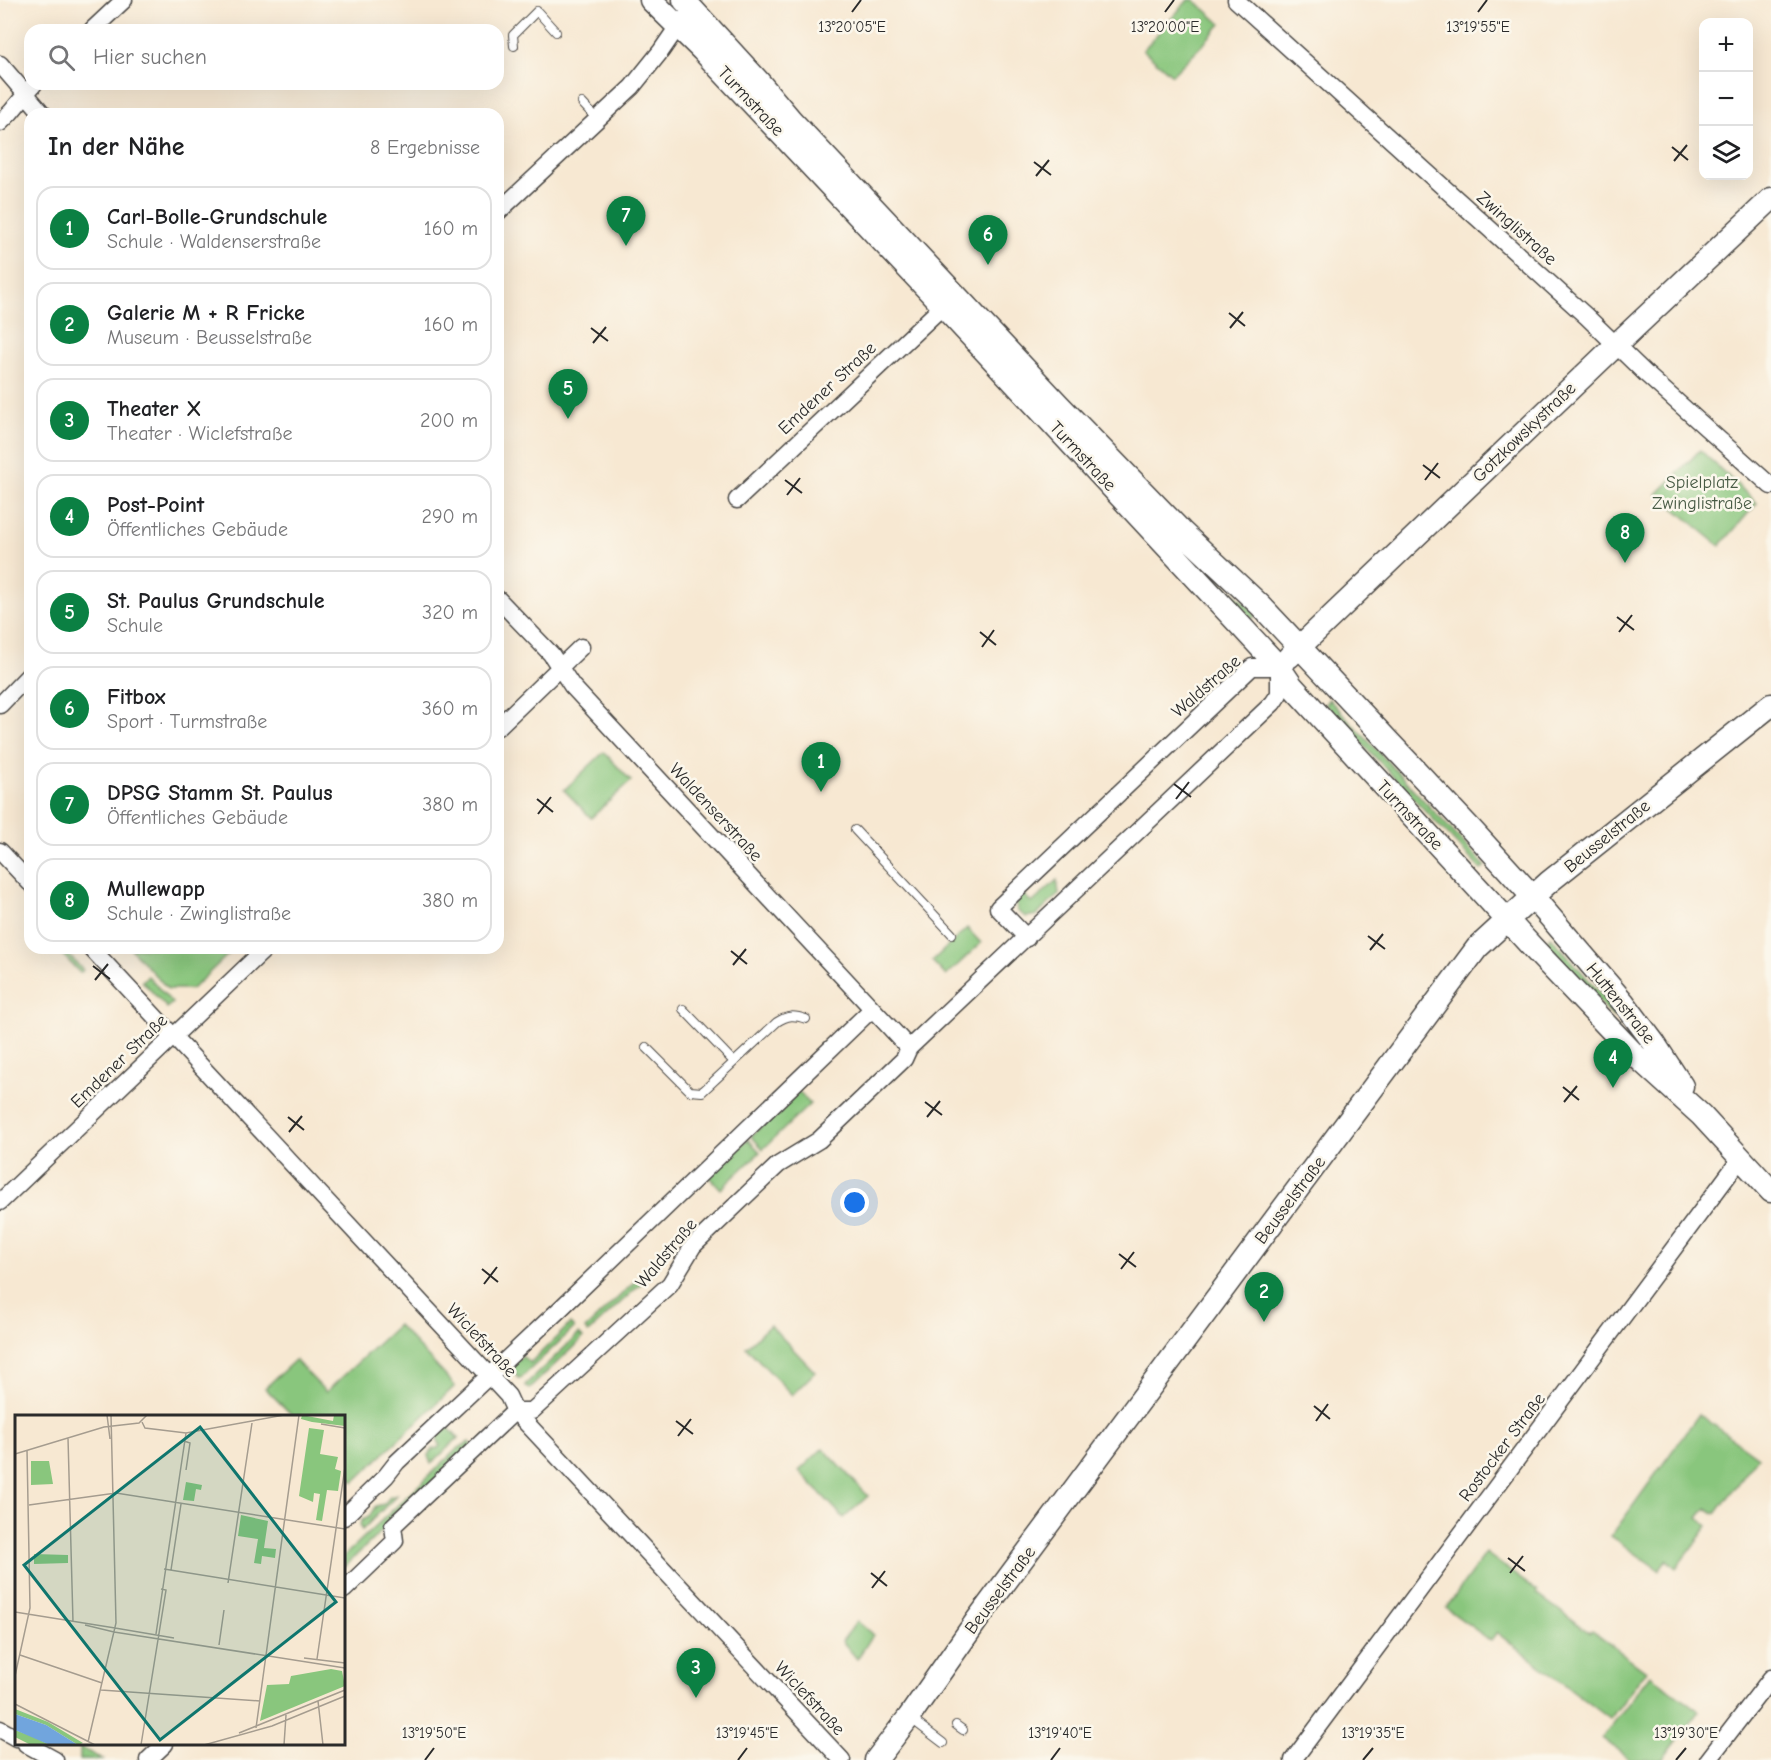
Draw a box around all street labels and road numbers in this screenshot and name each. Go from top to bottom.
street label: Turmstraße [713,62,788,141]
street label: Zwinglistraße [1472,187,1561,270]
street label: Emdener Straße [774,338,881,439]
street label: Gotzkowskystraße [1468,378,1580,487]
street label: Turmstraße [1045,417,1120,496]
street label: Waldstraße [1168,651,1245,722]
street label: Waldenserstraße [665,759,767,866]
street label: Turmstraße [1372,776,1447,855]
street label: Beusselstraße [1560,795,1655,877]
street label: Huttenstraße [1582,959,1660,1048]
street label: Emdener Straße [67,1010,172,1113]
street label: Beusselstraße [1251,1152,1330,1248]
street label: Waldstraße [631,1214,702,1292]
street label: Wiclefstraße [442,1299,521,1382]
street label: Rostocker Straße [1455,1389,1550,1506]
street label: Beusselstraße [961,1542,1040,1638]
street label: Wiclefstraße [770,1657,849,1740]

